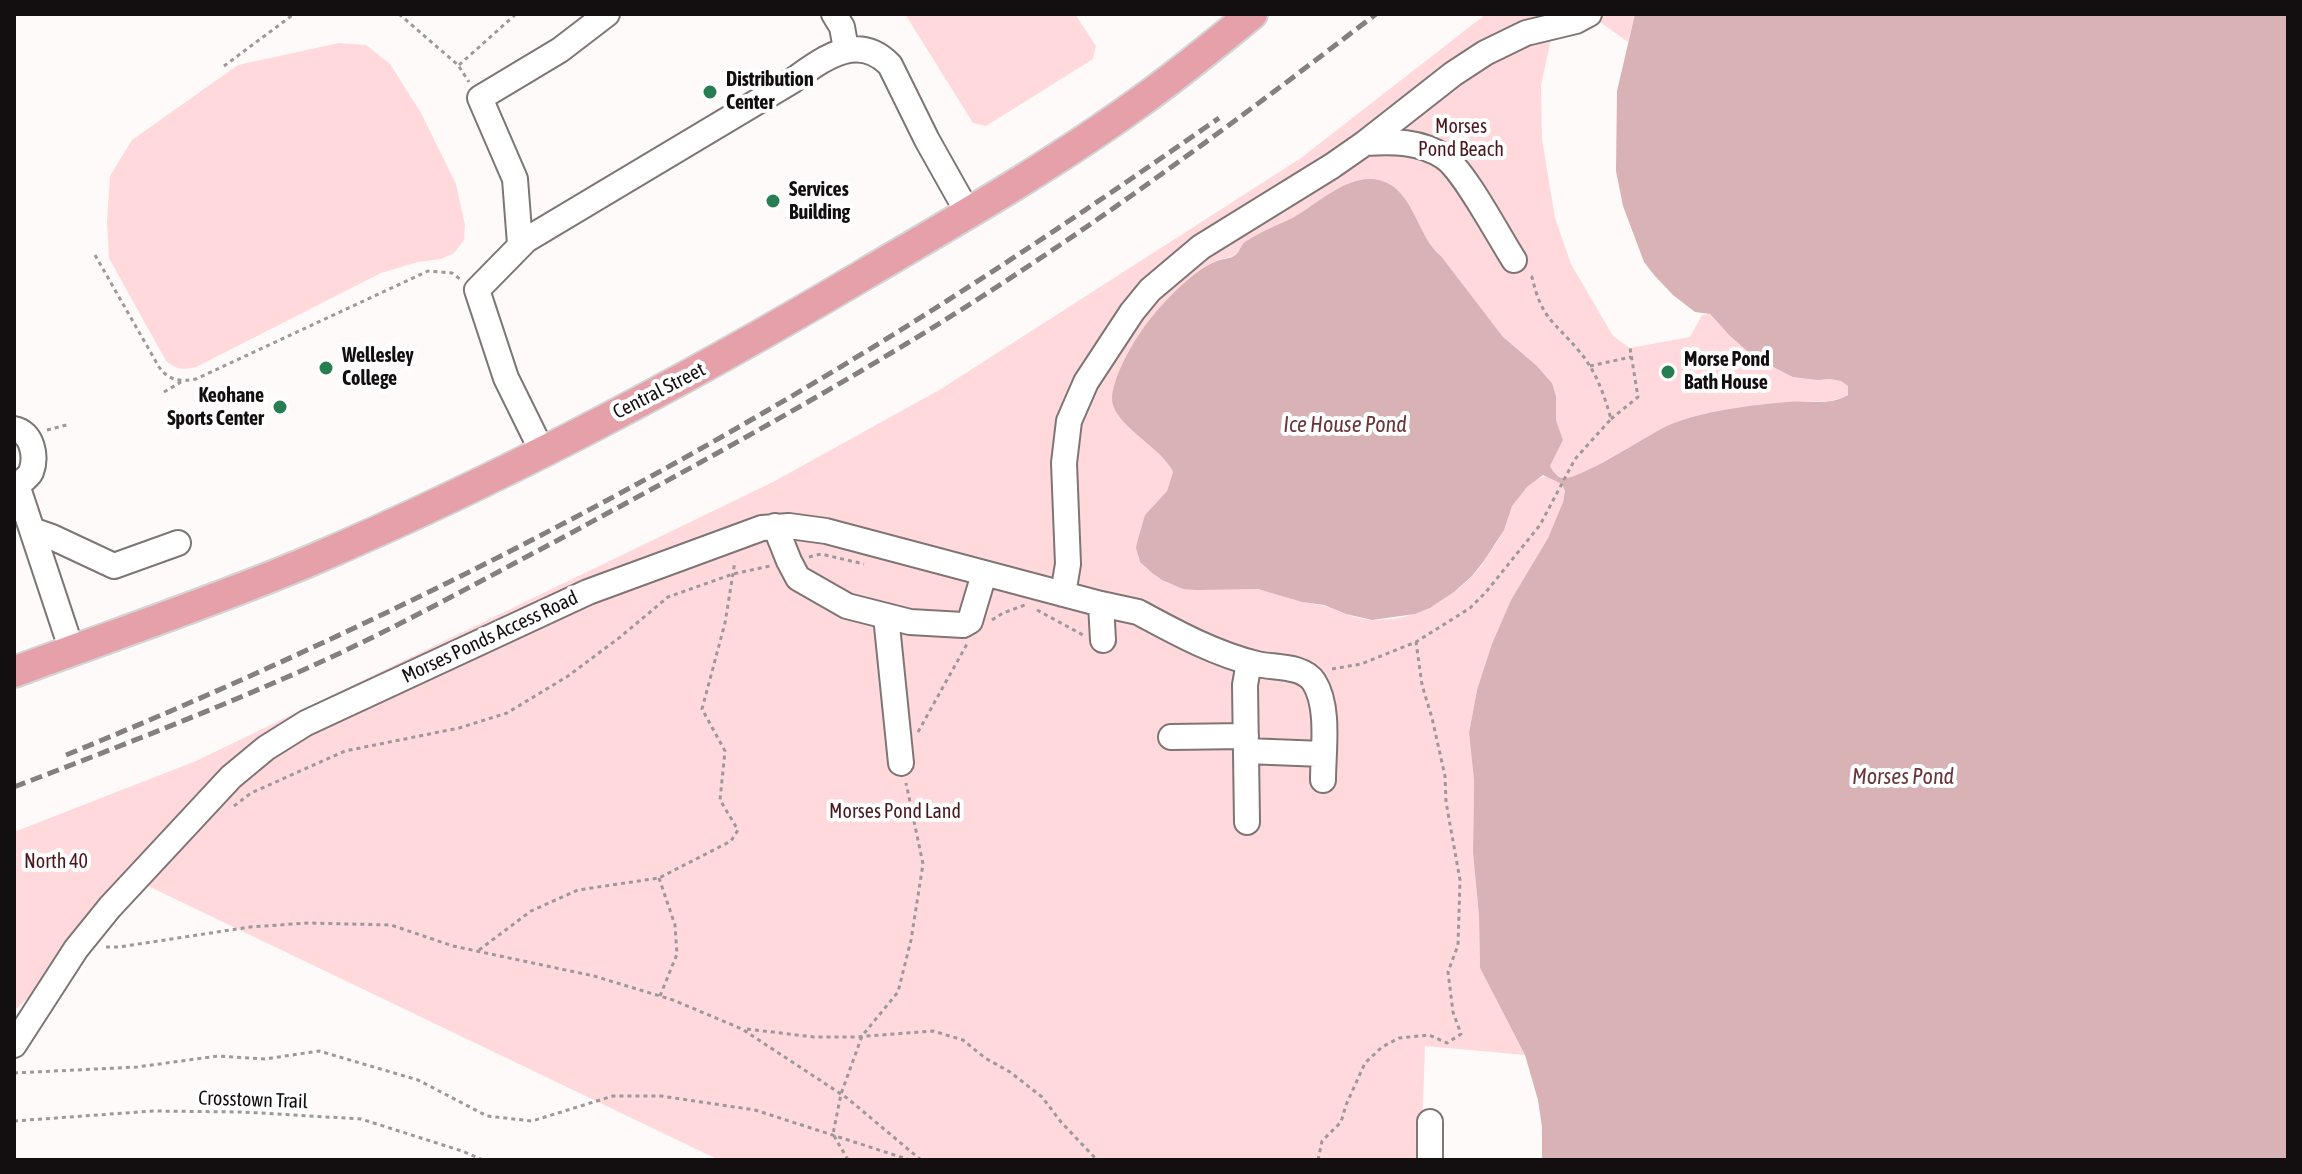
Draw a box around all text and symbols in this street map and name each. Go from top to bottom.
place label: Distribution Center [726,68,814,115]
marker: Distribution Center [701,83,719,101]
park label: Morses Pond Beach [1418,115,1504,162]
place label: Services Building [789,178,850,225]
marker: Services Building [764,192,782,210]
place label: Wellesley College [342,344,414,391]
place label: Morse Pond Bath House [1684,348,1770,395]
street label: Central Street [609,358,709,424]
marker: Wellesley College [317,359,335,377]
marker: Morse Pond Bath House [1659,363,1677,381]
place label: Keohane Sports Center [167,384,264,431]
marker: Keohane Sports Center [271,398,289,416]
water label: Ice House Pond [1283,412,1407,438]
street label: Morses Ponds Access Road [398,586,582,688]
water label: Morses Pond [1852,764,1954,790]
park label: Morses Pond Land [829,800,961,824]
park label: North 40 [24,850,88,874]
street label: Crosstown Trail [198,1086,308,1114]

